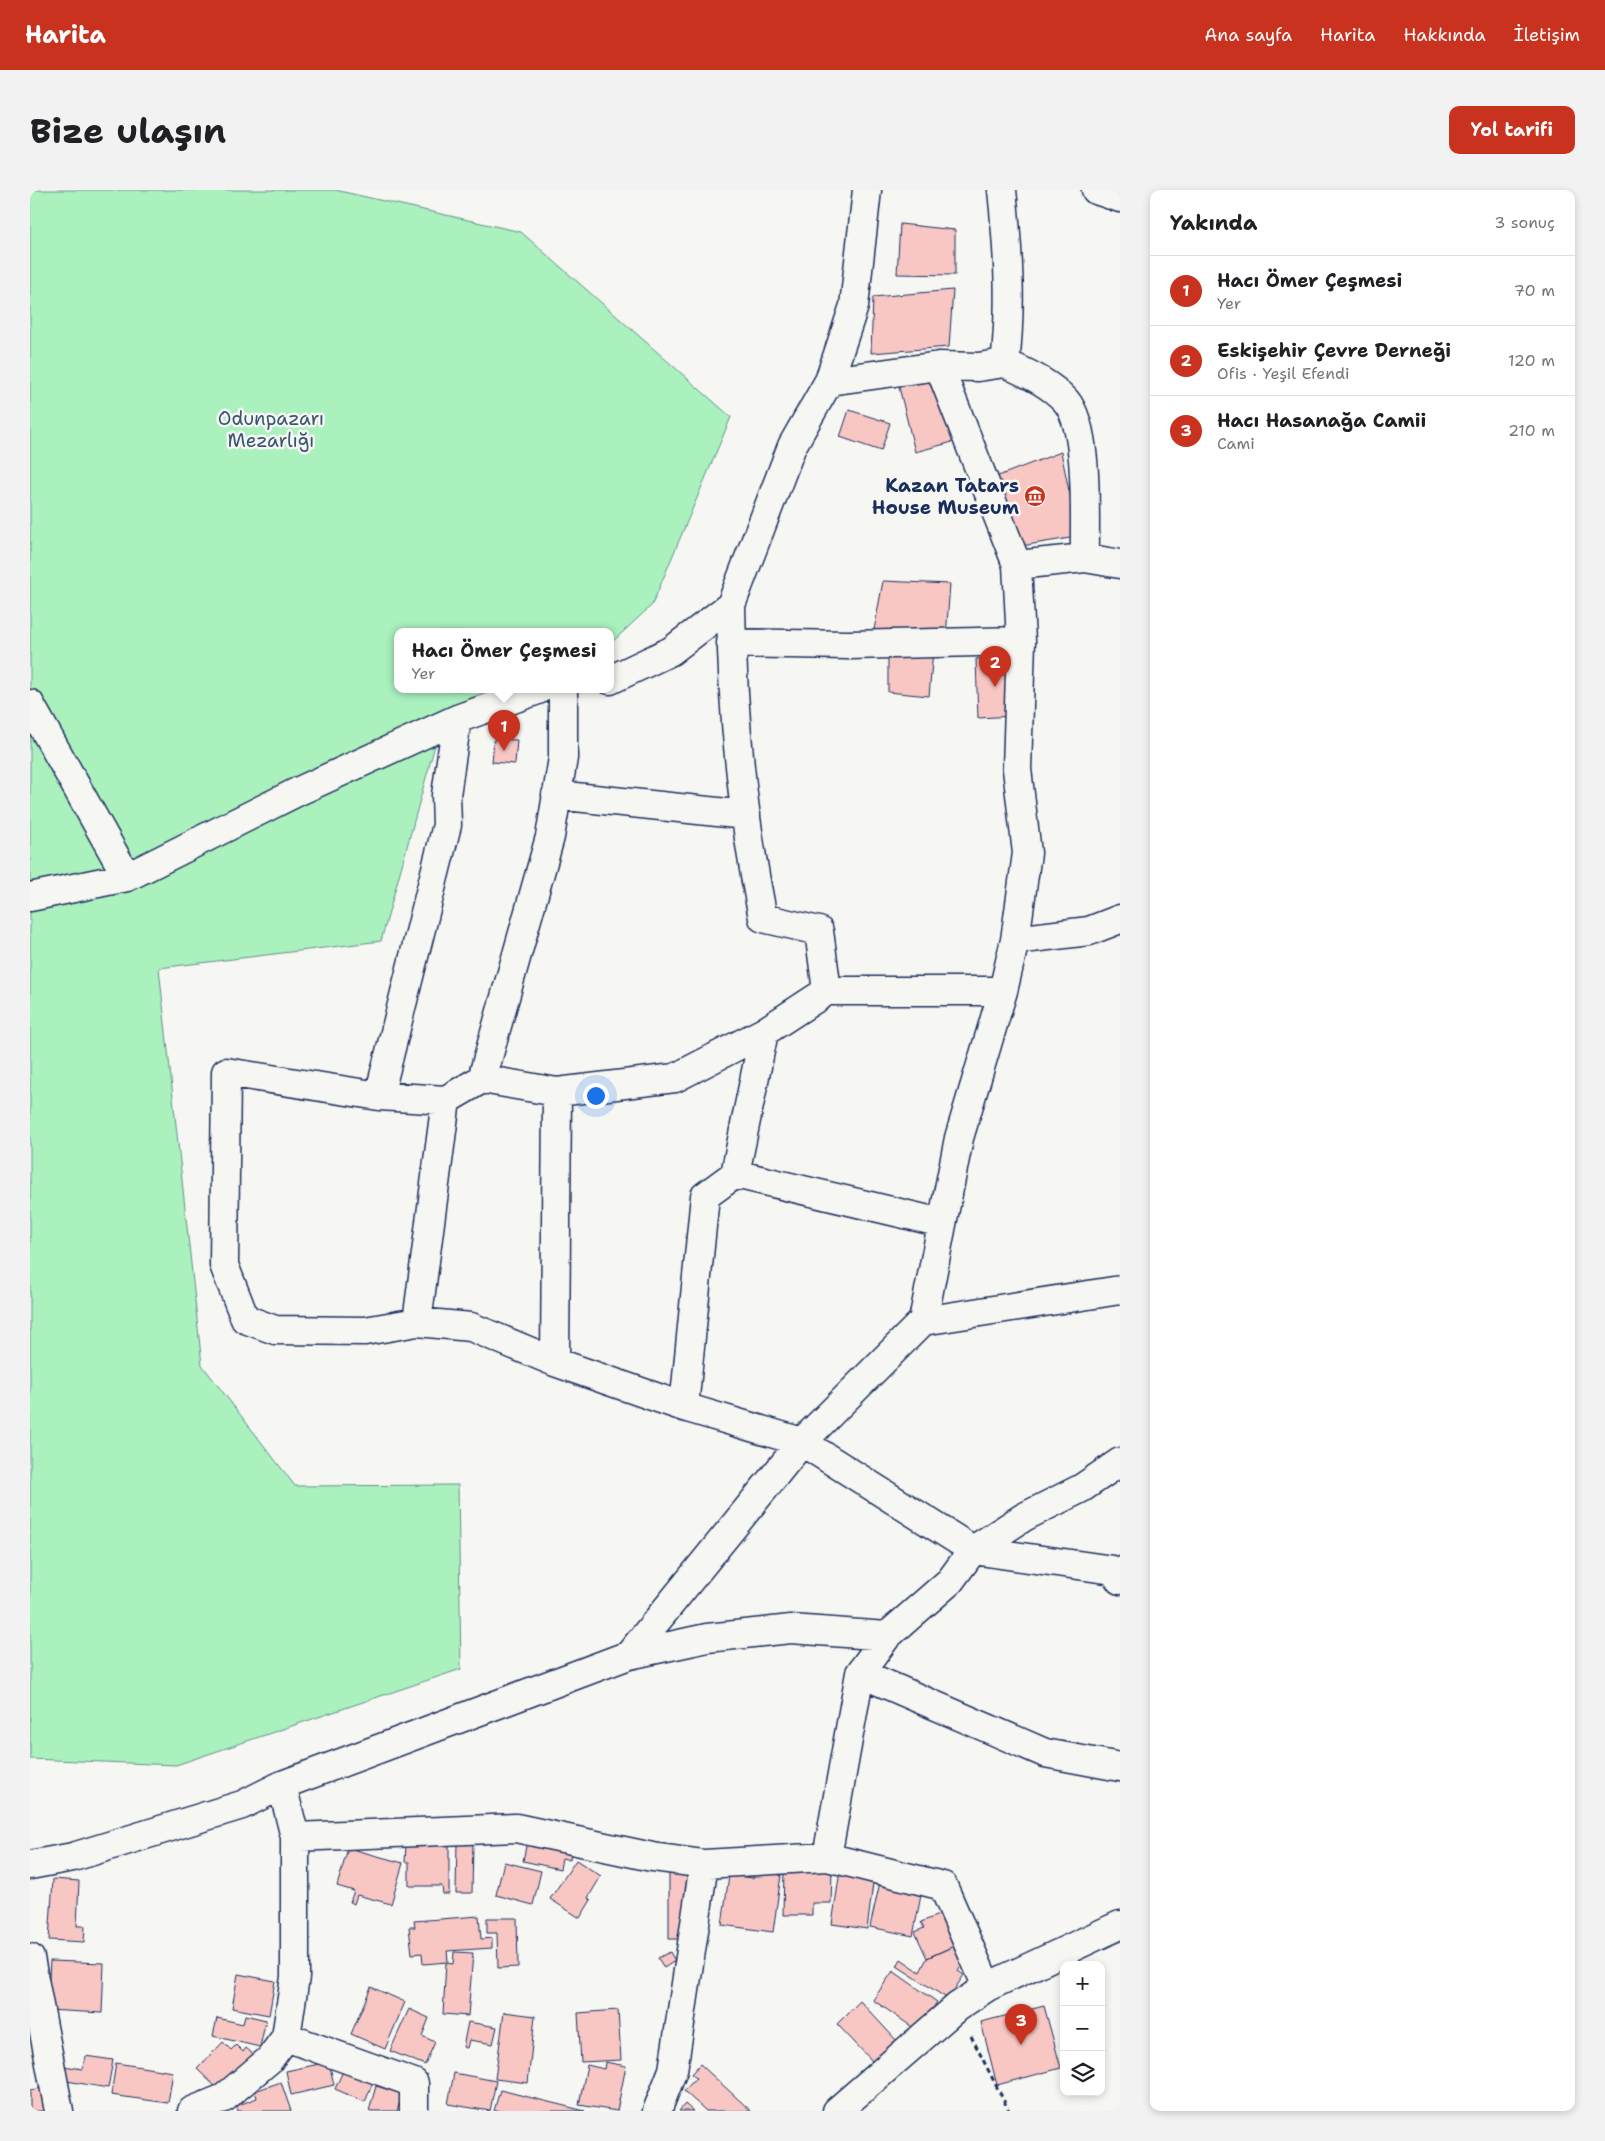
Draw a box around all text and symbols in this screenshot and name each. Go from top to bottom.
text: Harita [25,19,106,51]
text: Ana sayfa [1204,23,1292,47]
text: Harita [1320,23,1375,47]
text: Hakkında [1403,23,1486,47]
text: İletişim [1514,23,1580,47]
button: Yol tarifi [1449,106,1575,154]
text: Bize ulaşın [30,107,226,154]
text: Yakında [1170,209,1257,237]
text: 3 sonuç [1494,212,1555,233]
text: Hacı Ömer Çeşmesi [1217,268,1402,293]
text: 1 [1182,280,1190,301]
text: 70 m [1514,280,1555,301]
text: Yer [1217,293,1241,314]
text: Eskişehir Çevre Derneği [1217,338,1451,363]
text: 2 [1180,350,1192,371]
text: 120 m [1508,350,1555,371]
text: Ofis · Yeşil Efendi [1217,363,1350,384]
park label: Odunpazarı Mezarlığı [218,406,324,453]
text: Hacı Hasanağa Camii [1217,408,1426,433]
text: 3 [1180,420,1192,441]
text: 210 m [1508,420,1555,441]
text: Cami [1217,433,1255,454]
place label: Kazan Tatars House Museum [872,473,1019,520]
museum icon: Kazan Tatars House Museum [1023,484,1047,508]
popup [394,628,614,693]
text: Hacı Ömer Çeşmesi [411,638,597,663]
pin: 2 [979,646,1011,687]
text: Yer [411,663,436,684]
pin: 1 [488,710,520,751]
your location [583,1083,609,1109]
map controls [1060,1961,1105,2096]
button: + [1060,1961,1105,2006]
pin: 3 [1005,2004,1037,2045]
button: − [1060,2006,1105,2051]
button: layers [1060,2051,1105,2096]

